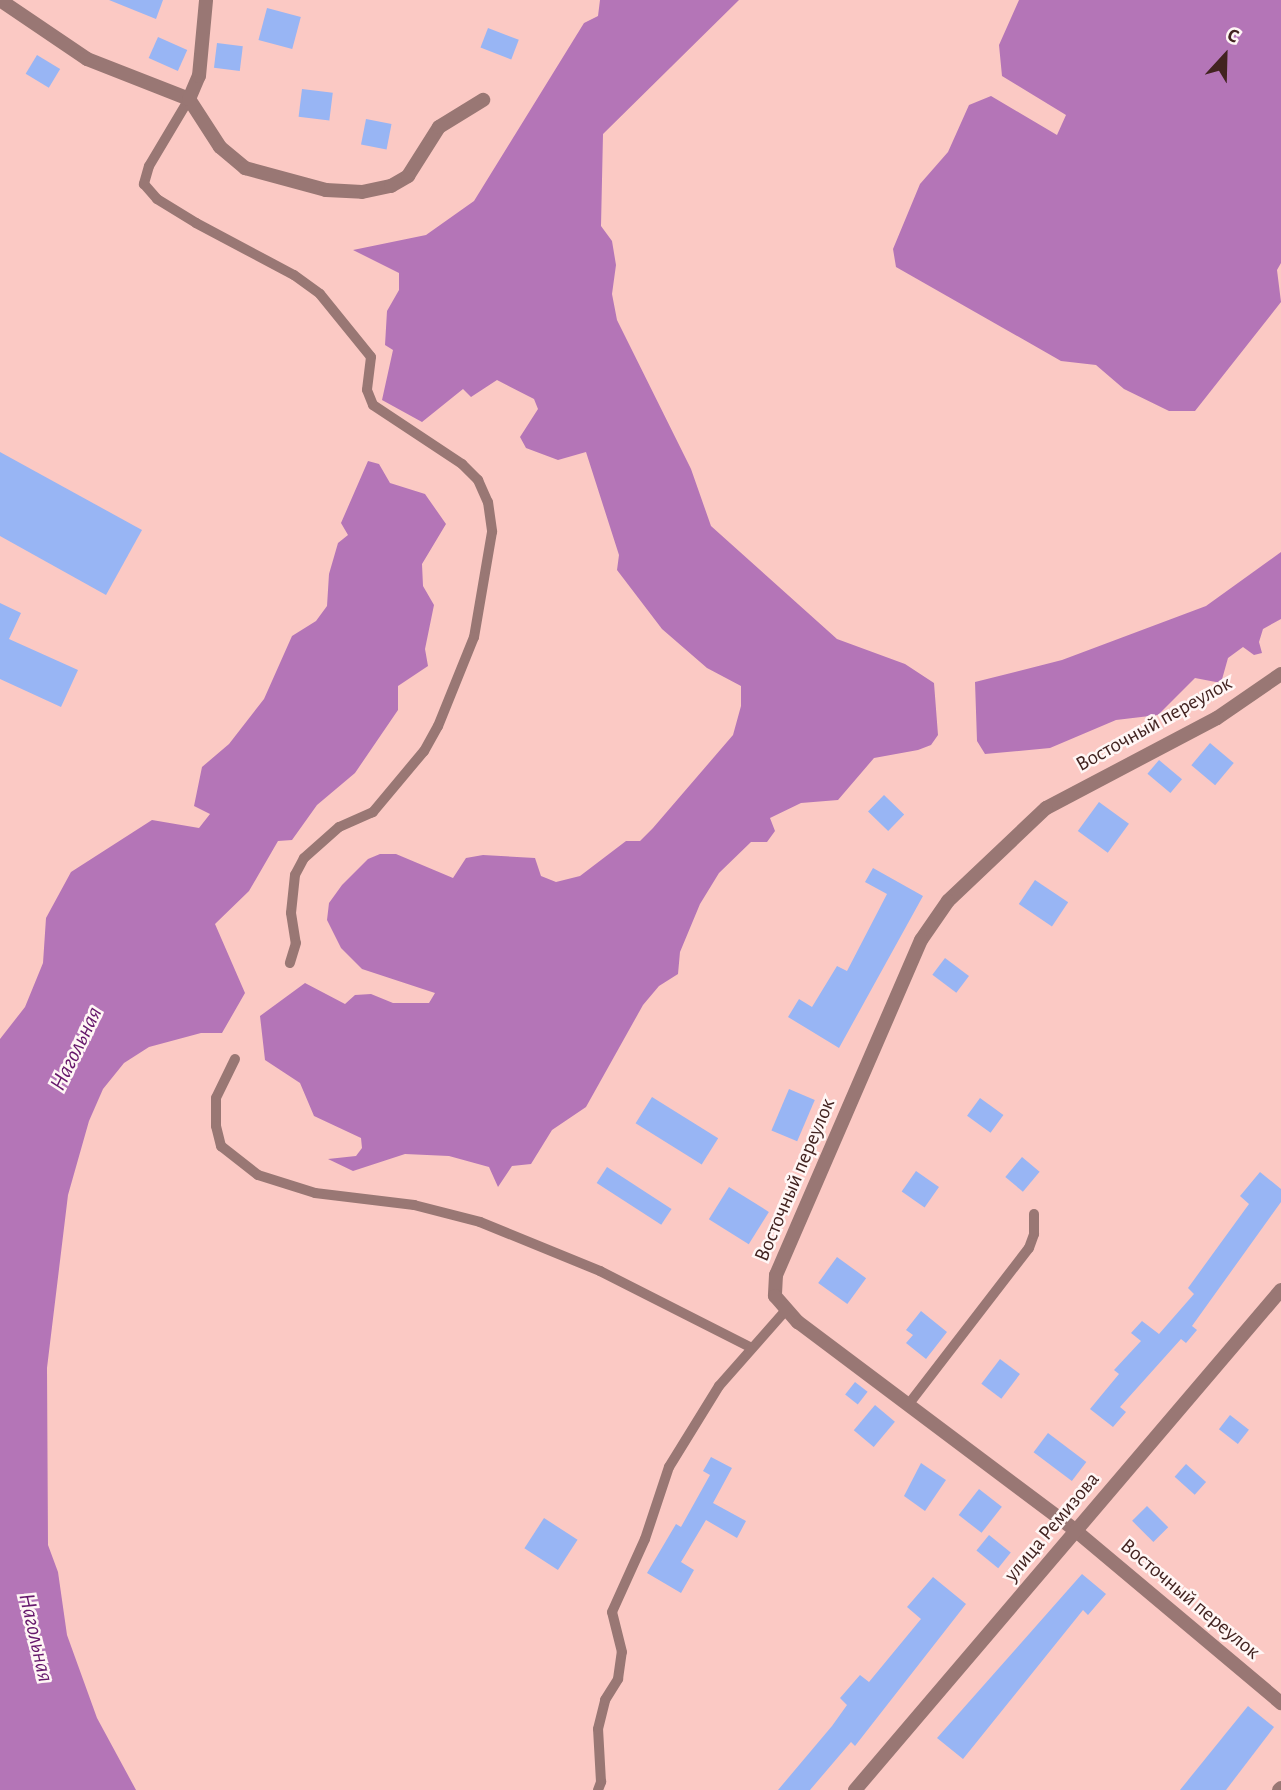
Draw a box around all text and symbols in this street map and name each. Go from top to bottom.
north arrow [1190,21,1260,91]
text: С [1225,25,1241,47]
street label: Восточный переулок [1072,671,1236,777]
water label: Нагольная [45,1002,109,1096]
street label: Восточный переулок [749,1095,841,1265]
street label: улица Ремизова [999,1467,1105,1587]
street label: Восточный переулок [1115,1533,1265,1665]
water label: Нагольная [11,1591,59,1685]

